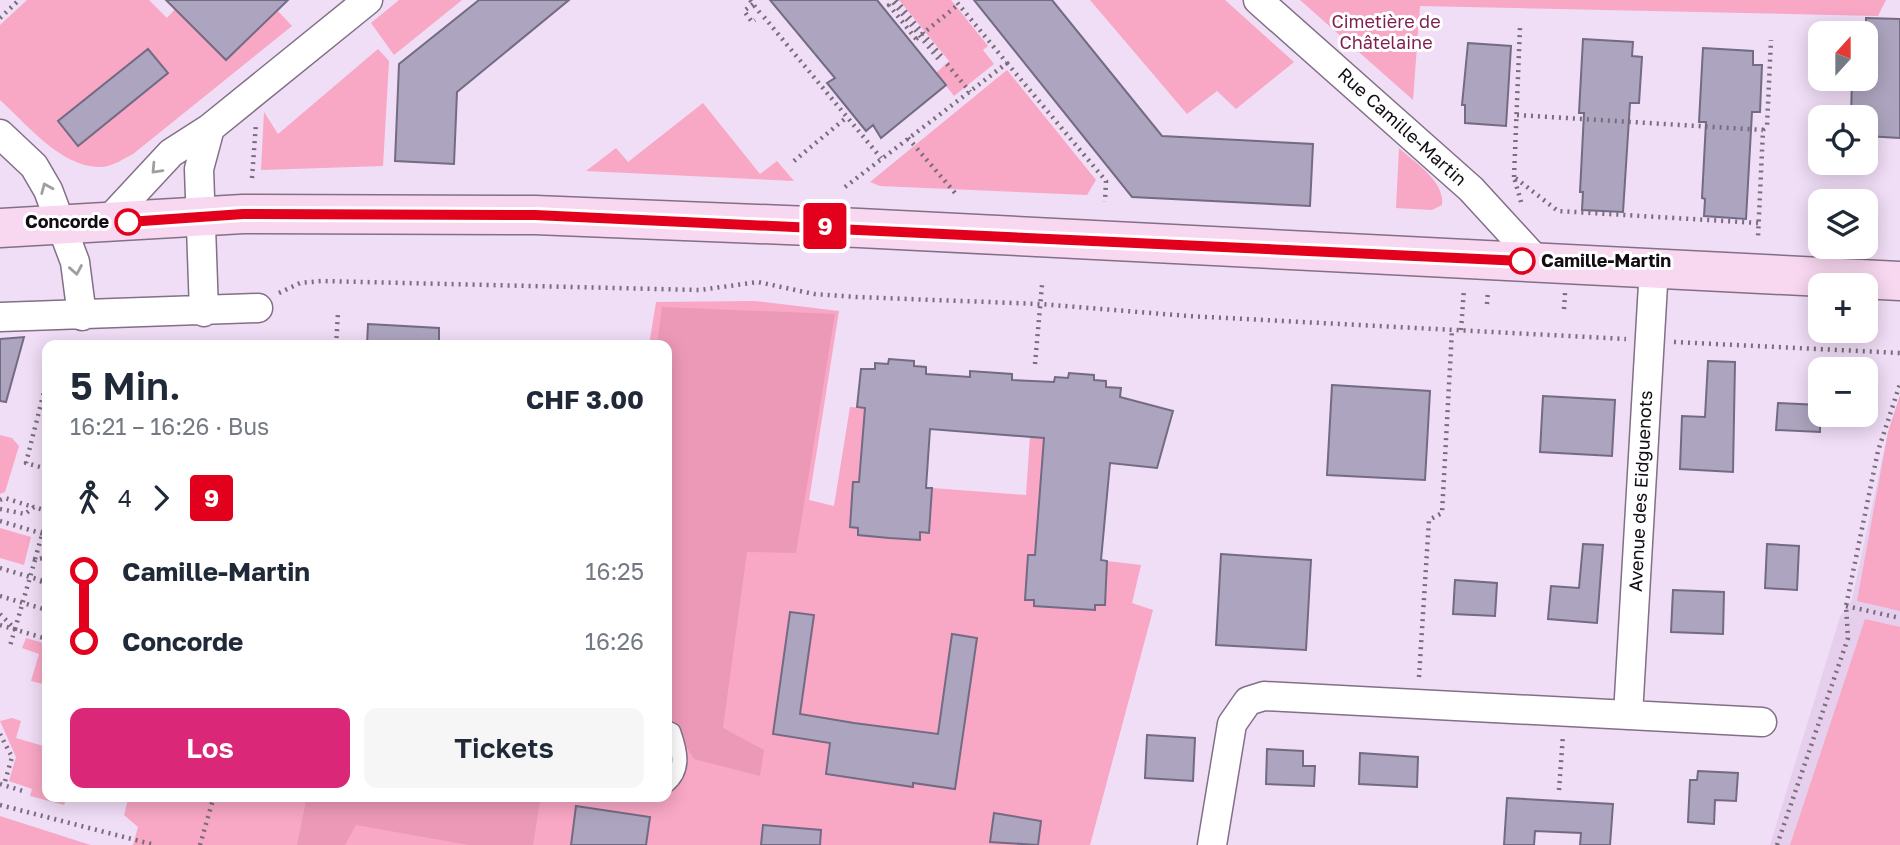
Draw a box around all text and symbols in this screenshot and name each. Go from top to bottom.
park label: Cimetière de Châtelaine [1331,10,1441,53]
north arrow [1808,21,1878,91]
map controls [1808,21,1878,427]
street label: Rue Camille-Martin [1334,63,1472,190]
button: locate [1808,105,1878,175]
one-way arrow [151,161,164,174]
one-way arrow [40,183,54,195]
button: layers [1808,189,1878,259]
line badge: 9 [802,203,848,249]
marker: Concorde [115,209,141,235]
place label: Concorde [25,210,109,232]
text: 9 [817,211,833,240]
marker: Camille-Martin [1509,248,1535,274]
place label: Camille-Martin [1541,249,1671,271]
one-way arrow [67,264,82,276]
button: + [1808,273,1878,343]
button: − [1808,357,1878,427]
text: 5 Min. [70,363,181,408]
text: CHF 3.00 [526,384,644,415]
street label: Avenue des Eidguenots [1624,390,1656,592]
text: 16:21 – 16:26 · Bus [70,412,269,440]
icon: walk [70,479,108,517]
icon: forward [142,479,180,517]
text: 9 [204,483,219,512]
text: 4 [118,484,132,512]
text: Camille-Martin [122,556,310,587]
text: 16:25 [585,557,644,585]
text: Concorde [122,626,243,657]
text: 16:26 [585,627,644,655]
button: Los [70,708,350,788]
button: Tickets [364,708,644,788]

